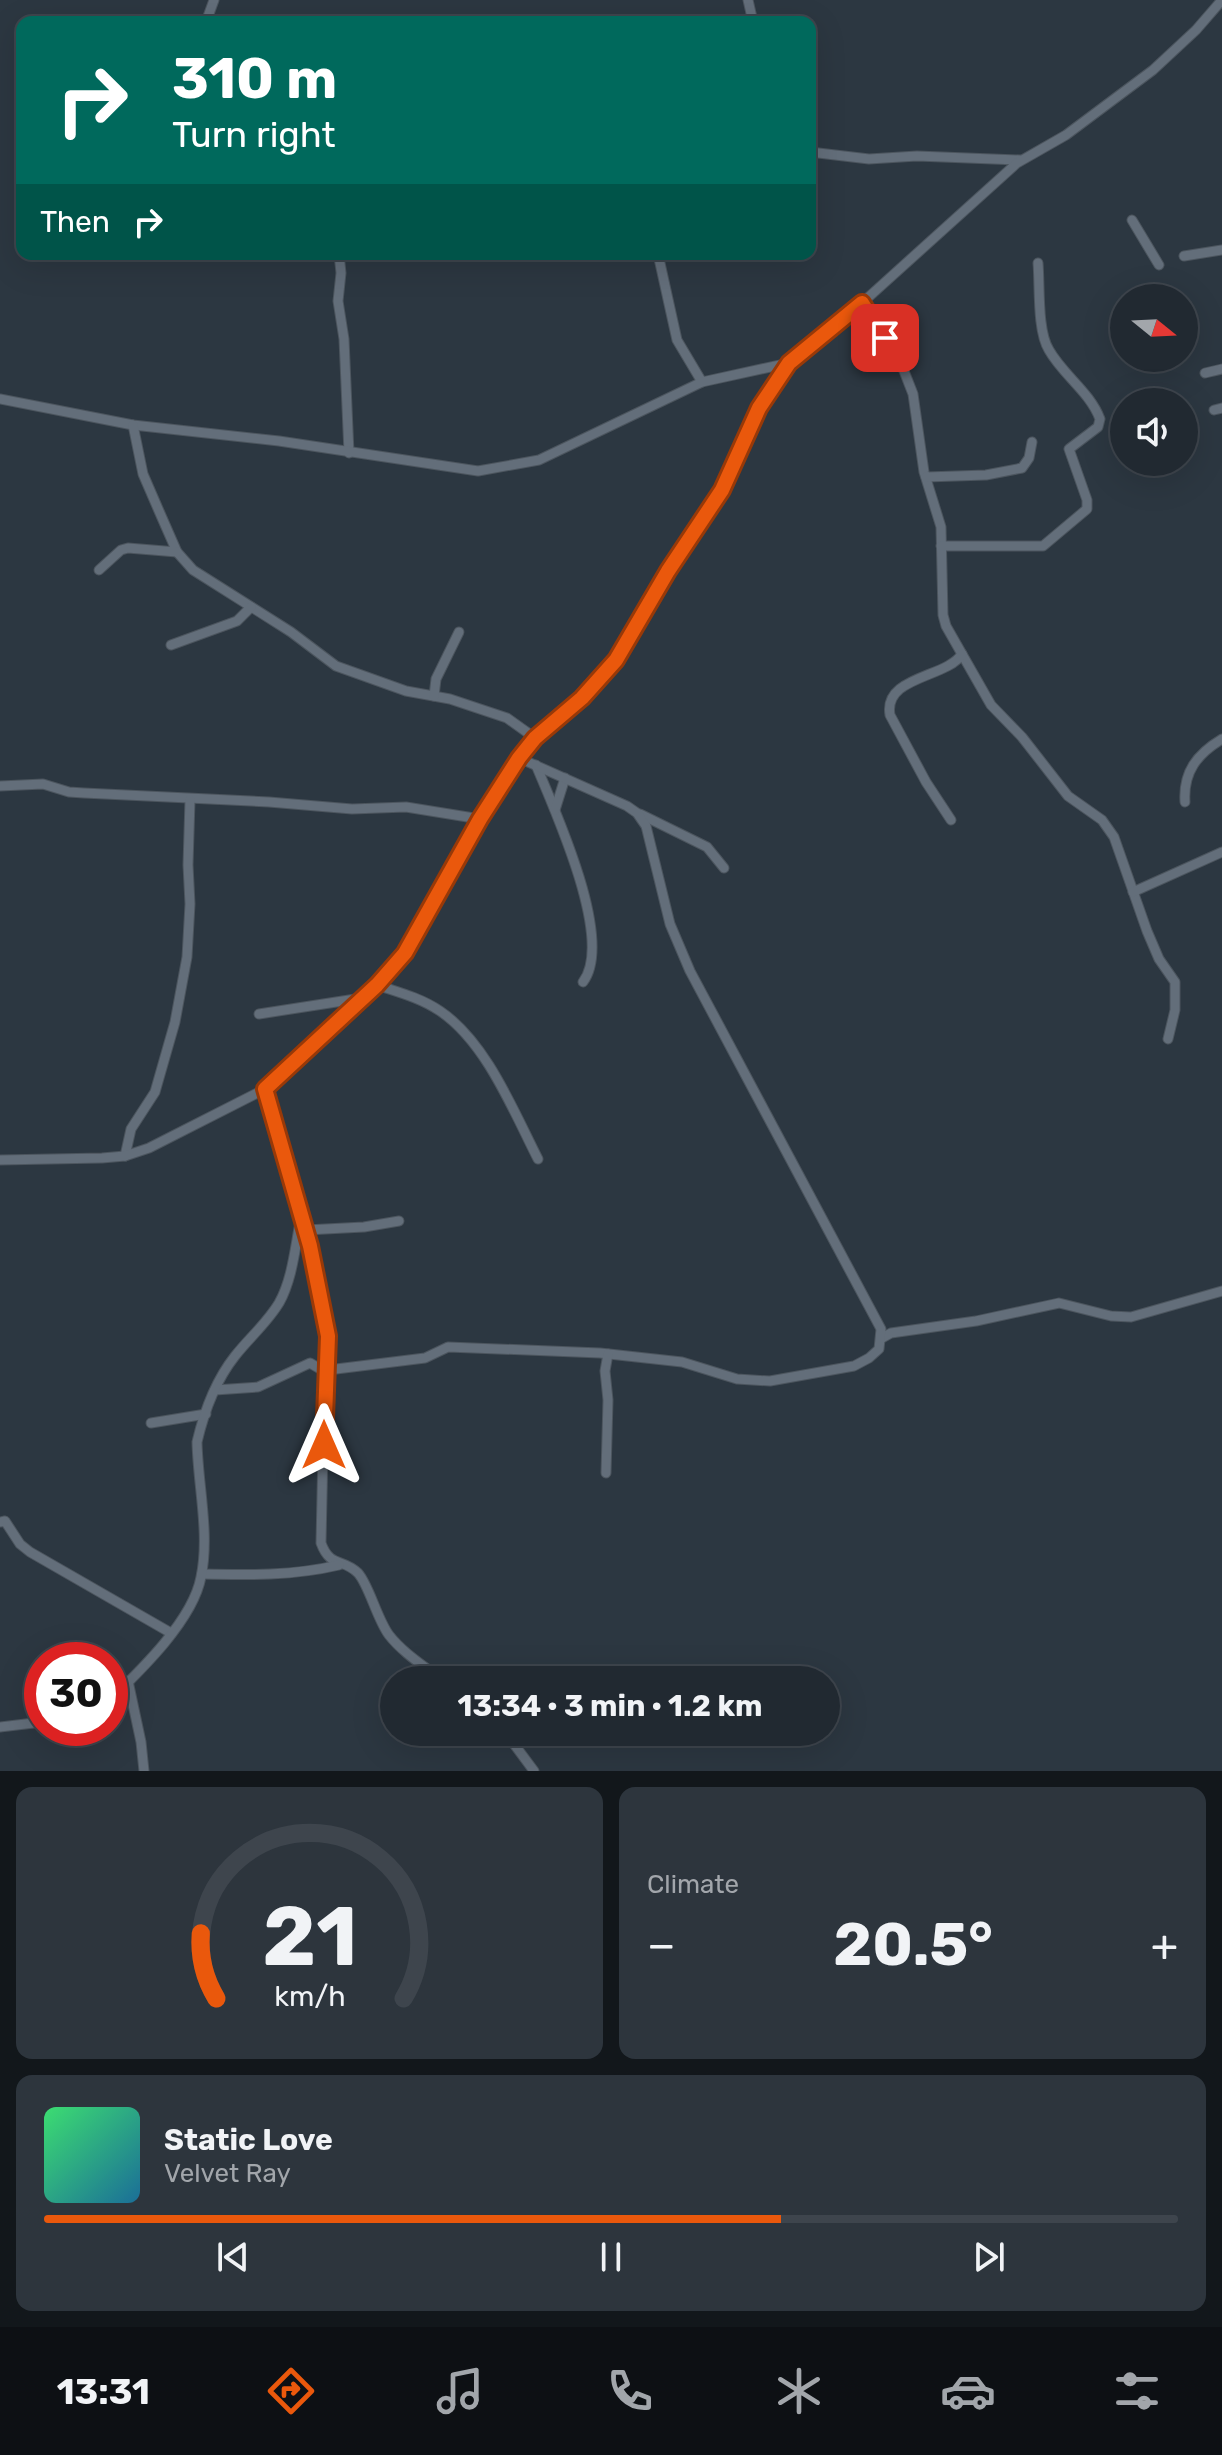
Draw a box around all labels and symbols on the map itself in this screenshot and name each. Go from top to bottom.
north arrow [1110,284,1198,372]
pin [851,304,919,372]
position arrow [282,1403,366,1487]
speed limit sign: 30 [24,1642,128,1746]

